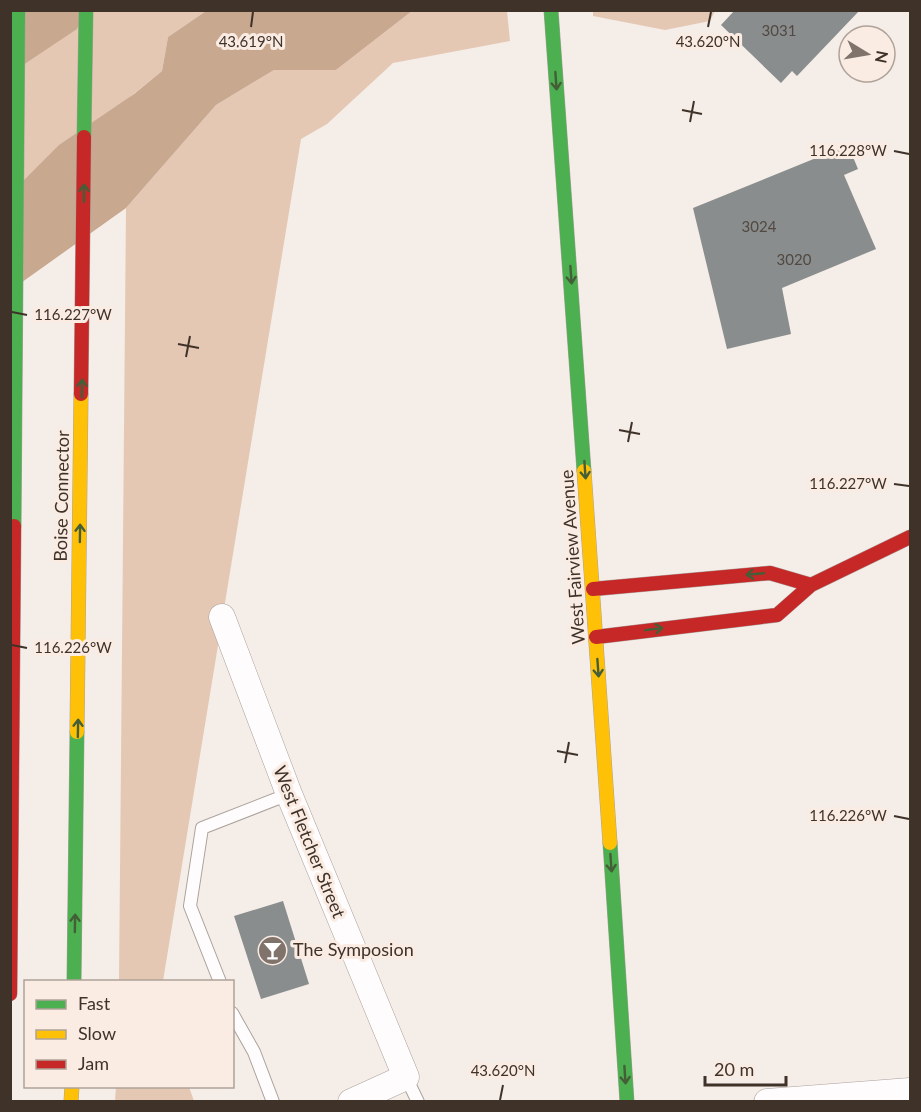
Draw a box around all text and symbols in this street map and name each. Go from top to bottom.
house number: 3031 [762,21,796,39]
north arrow [837,24,897,84]
text: 43.619°N [219,32,283,50]
text: 43.620°N [676,32,740,50]
text: N [872,49,893,65]
one-way arrow [551,70,562,90]
text: 116.228°W [809,141,887,159]
one-way arrow [78,184,90,204]
house number: 3024 [742,217,777,235]
house number: 3020 [777,250,812,268]
one-way arrow [565,265,576,285]
text: 116.227°W [34,305,112,323]
one-way arrow [76,379,88,399]
street label: Boise Connector [49,430,73,562]
one-way arrow [579,459,590,479]
street label: West Fairview Avenue [555,469,589,645]
text: 116.227°W [809,474,887,492]
one-way arrow [74,524,86,544]
one-way arrow [745,569,765,580]
one-way arrow [644,624,664,635]
text: 116.226°W [34,638,112,656]
one-way arrow [593,658,604,678]
one-way arrow [72,719,83,739]
street label: West Fletcher Street [269,762,351,922]
text: 116.226°W [809,806,887,824]
one-way arrow [606,852,617,872]
one-way arrow [69,914,81,934]
bar icon: The Symposion [256,934,288,966]
place label: The Symposion [293,938,414,960]
legend [24,980,234,1088]
text: Fast [78,992,111,1014]
text: Slow [78,1022,116,1044]
scale bar [705,1049,786,1087]
text: Jam [78,1052,109,1074]
text: 20 m [714,1058,754,1080]
text: 43.620°N [471,1061,535,1079]
one-way arrow [620,1064,631,1084]

